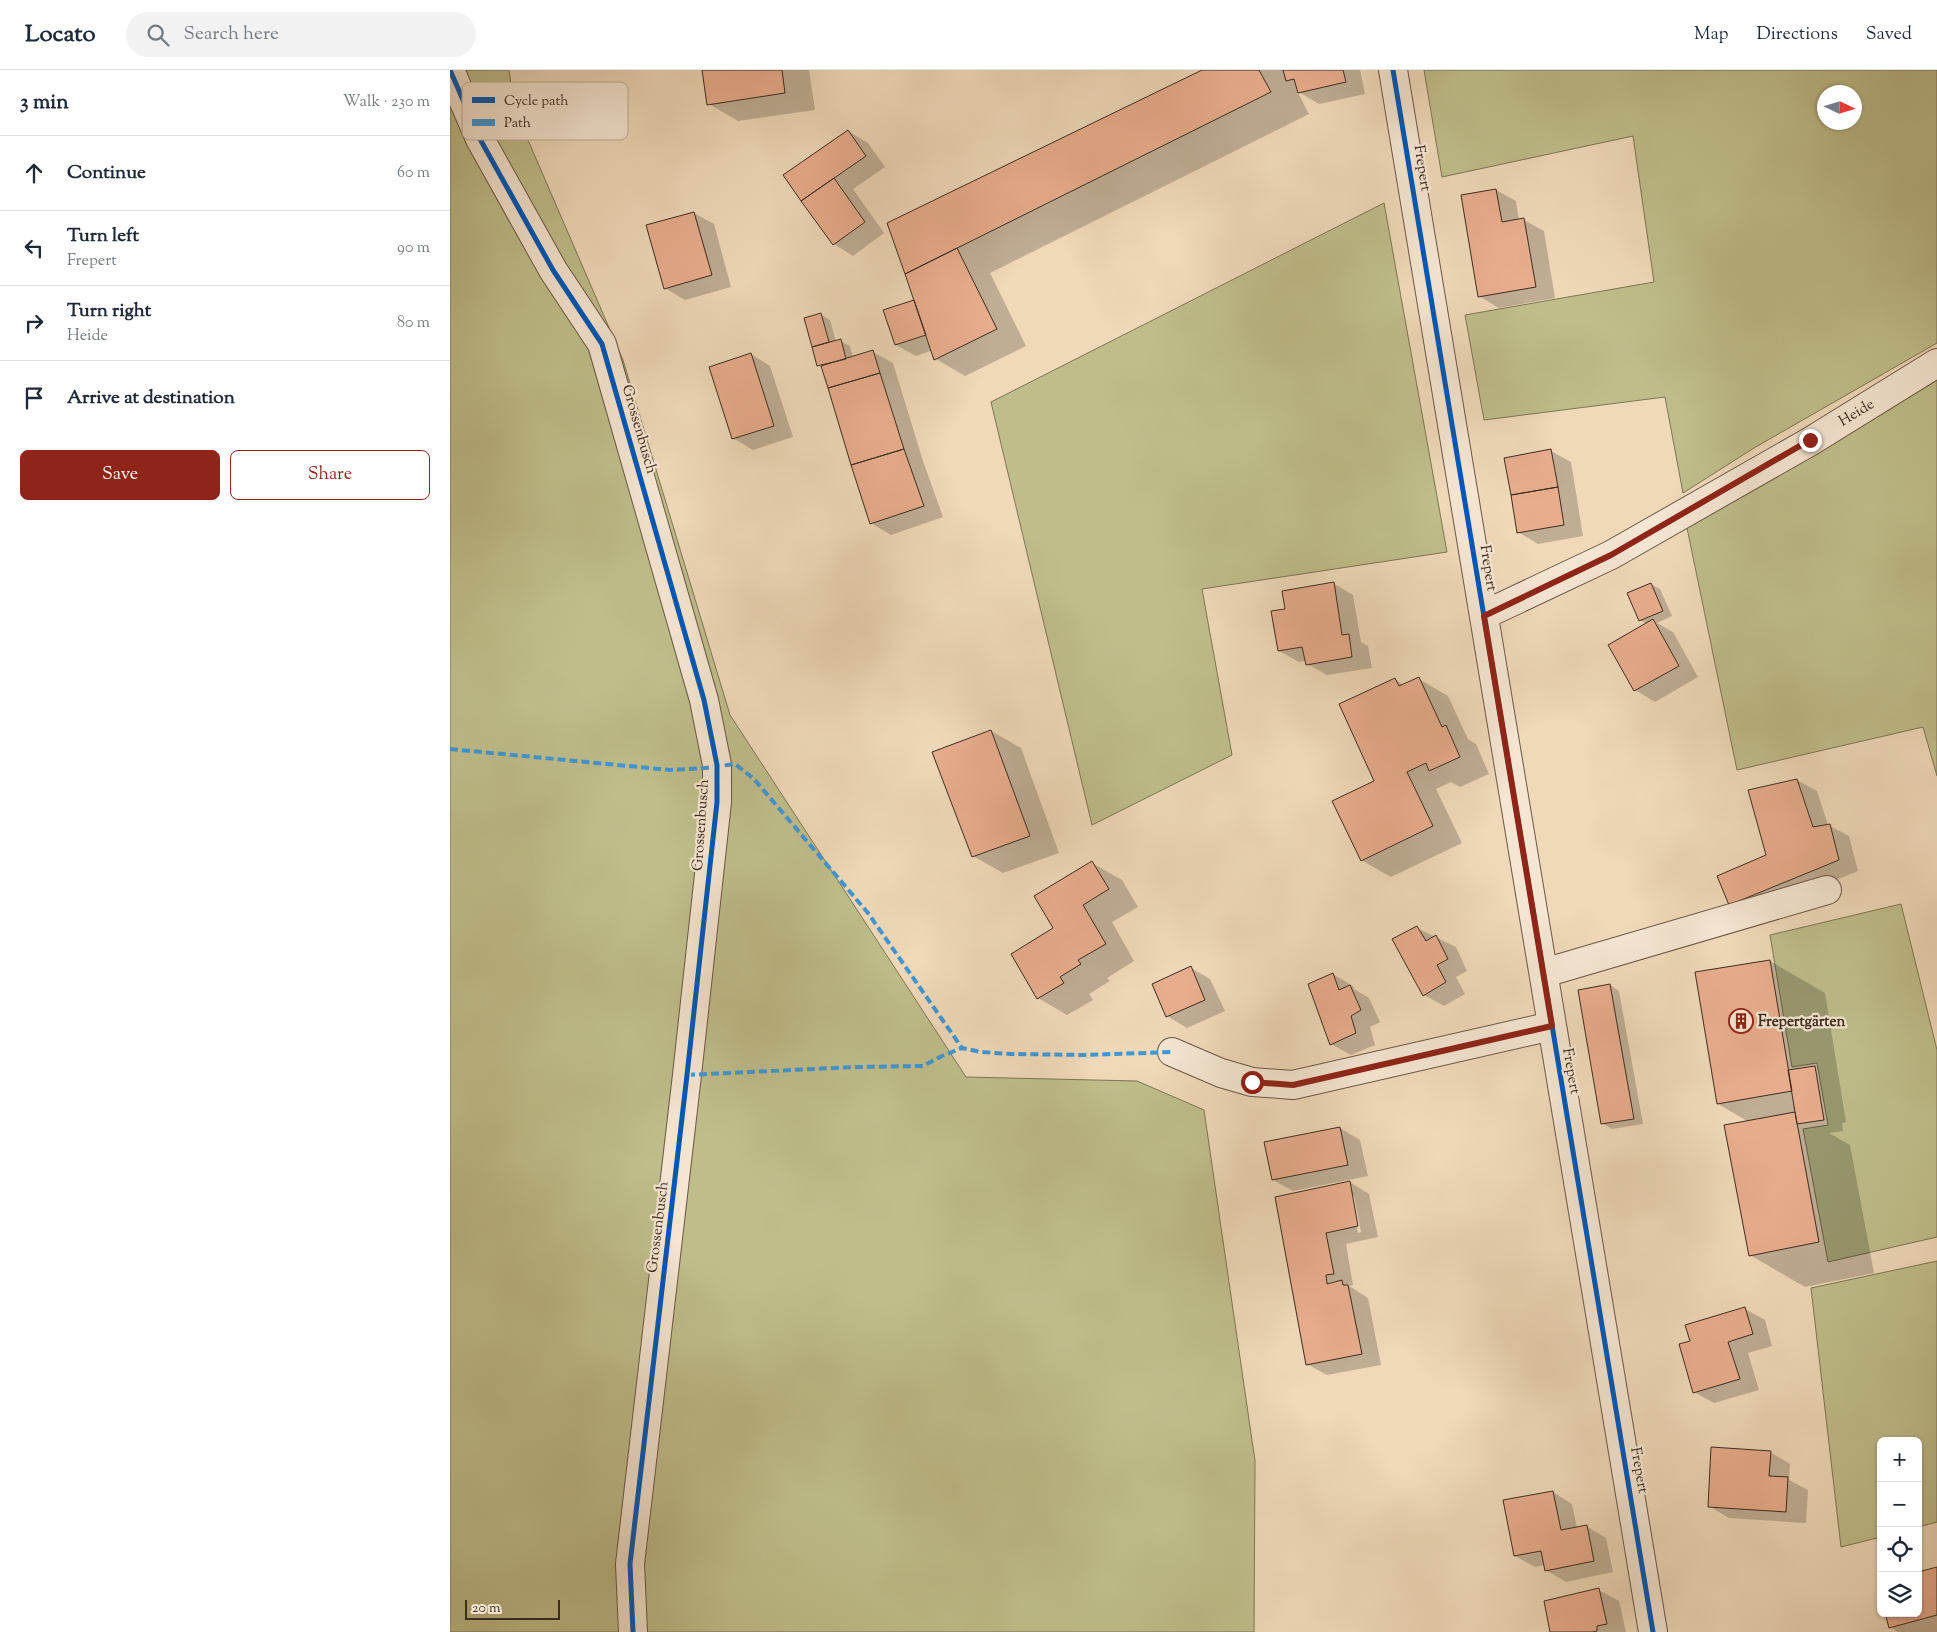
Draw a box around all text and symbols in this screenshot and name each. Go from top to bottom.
search box [126,12,476,57]
text: Locato [25,18,96,52]
icon: search [144,21,172,49]
text: Search here [184,21,279,48]
text: Map [1694,22,1729,48]
text: Directions [1757,22,1838,48]
text: Saved [1866,22,1912,48]
legend [462,82,628,140]
north arrow [1817,85,1862,130]
text: 3 min [20,88,69,118]
text: Walk · 230 m [343,91,430,114]
text: Cycle path [504,92,568,112]
text: Path [504,114,531,134]
street label: Frepert [1408,144,1436,193]
icon: ahead [20,159,48,187]
text: Continue [67,160,146,187]
text: 60 m [397,162,430,185]
text: Turn left [67,223,139,250]
icon: left [20,234,48,262]
text: 90 m [397,237,430,260]
text: Frepert [67,250,117,273]
text: Turn right [67,298,151,325]
icon: right [20,309,48,337]
text: 80 m [397,312,430,335]
text: Heide [67,325,108,348]
street label: Grossenbusch [616,382,661,477]
icon: arrive [20,384,48,412]
text: Arrive at destination [67,385,235,412]
street label: Heide [1835,394,1879,432]
route end [1799,429,1822,452]
button: Save [20,450,220,500]
button: Share [230,450,430,500]
street label: Frepert [1474,544,1502,593]
street label: Grossenbusch [688,778,715,872]
building icon: Frepertgärten [1728,1008,1754,1034]
place label: Frepertgärten [1758,1012,1845,1033]
street label: Frepert [1556,1046,1585,1096]
route start [1241,1071,1264,1094]
street label: Grossenbusch [642,1180,675,1274]
map controls [1877,1437,1922,1617]
button: + [1877,1437,1922,1482]
street label: Frepert [1624,1445,1653,1495]
button: − [1877,1482,1922,1527]
button: locate [1877,1527,1922,1572]
button: layers [1877,1572,1922,1617]
scale bar [465,1597,560,1620]
text: 20 m [472,1599,501,1619]

